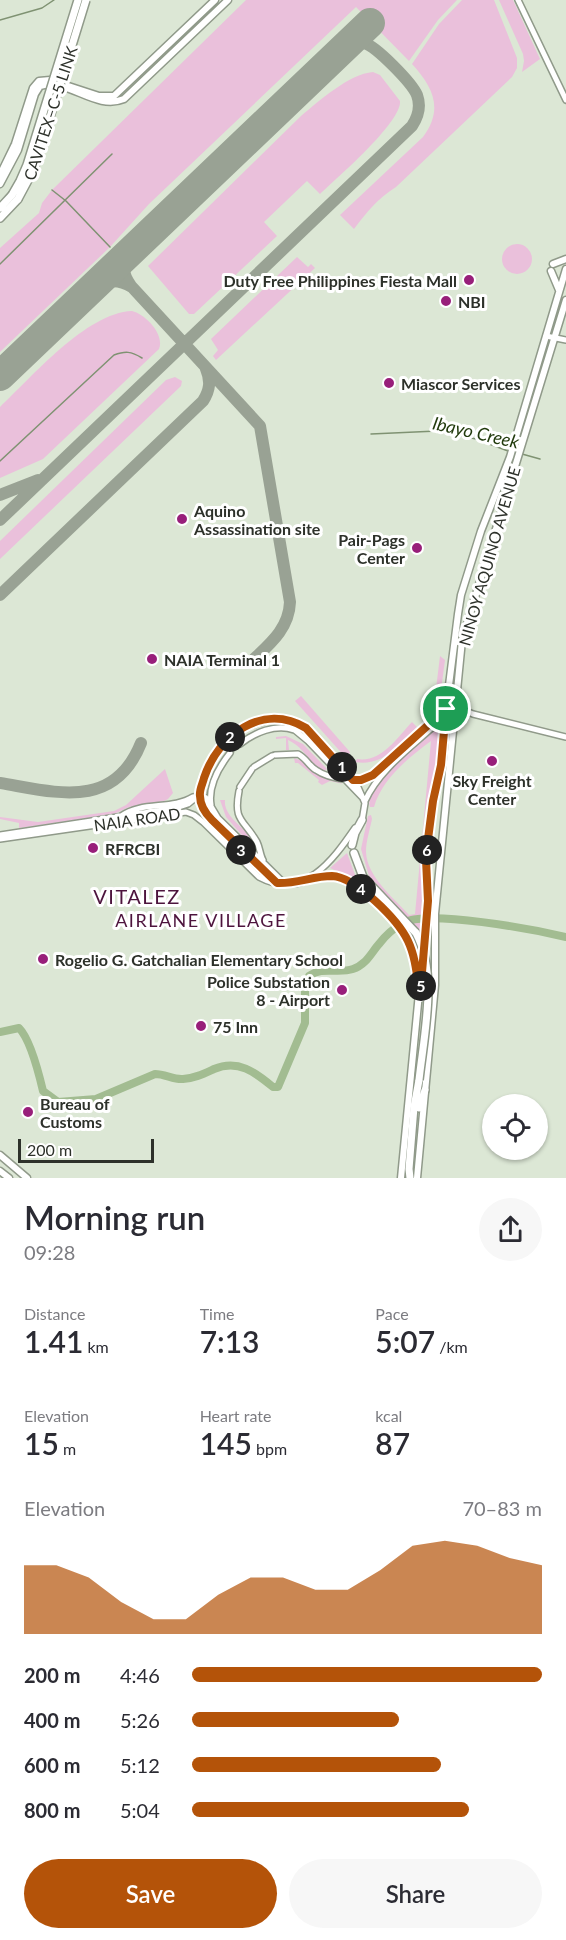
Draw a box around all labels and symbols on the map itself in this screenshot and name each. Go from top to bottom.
street label: CAVITEX–C-5 LINK [19,43,81,182]
place label: Duty Free Philippines Fiesta Mall [224,271,457,290]
marker: Duty Free Philippines Fiesta Mall [462,273,476,287]
place label: NBI [458,292,486,311]
marker: NBI [439,294,453,308]
place label: Miascor Services [401,374,520,393]
marker: Miascor Services [382,376,396,390]
water label: Ibayo Creek [431,411,522,453]
street label: NINOY AQUINO AVENUE [454,464,524,648]
place label: Aquino Assassination site [193,501,321,538]
marker: Aquino Assassination site [175,512,189,526]
place label: Pair-Pags Center [338,530,405,567]
marker: Pair-Pags Center [410,541,424,555]
place label: NAIA Terminal 1 [164,650,280,669]
marker: NAIA Terminal 1 [145,652,159,666]
pin [420,683,471,734]
pin: 2 [215,722,245,752]
pin: 1 [327,752,357,782]
marker: Sky Freight Center [485,754,499,768]
place label: Sky Freight Center [452,771,532,808]
street label: NAIA ROAD [92,804,182,834]
pin: 3 [226,835,256,865]
pin: 6 [412,835,442,865]
place label: RFRCBI [105,839,160,858]
marker: RFRCBI [86,841,100,855]
pin: 4 [346,874,376,904]
district label: VITALEZ [93,884,181,908]
district label: AIRLANE VILLAGE [115,909,287,931]
place label: Rogelio G. Gatchalian Elementary School [55,950,343,969]
marker: Rogelio G. Gatchalian Elementary School [36,952,50,966]
pin: 5 [406,971,436,1001]
place label: Police Substation 8 - Airport [207,972,330,1009]
marker: Police Substation 8 - Airport [335,983,349,997]
place label: 75 Inn [213,1017,258,1036]
marker: 75 Inn [194,1019,208,1033]
place label: Bureau of Customs [40,1094,110,1131]
marker: Bureau of Customs [21,1105,35,1119]
scale bar [18,1136,154,1164]

